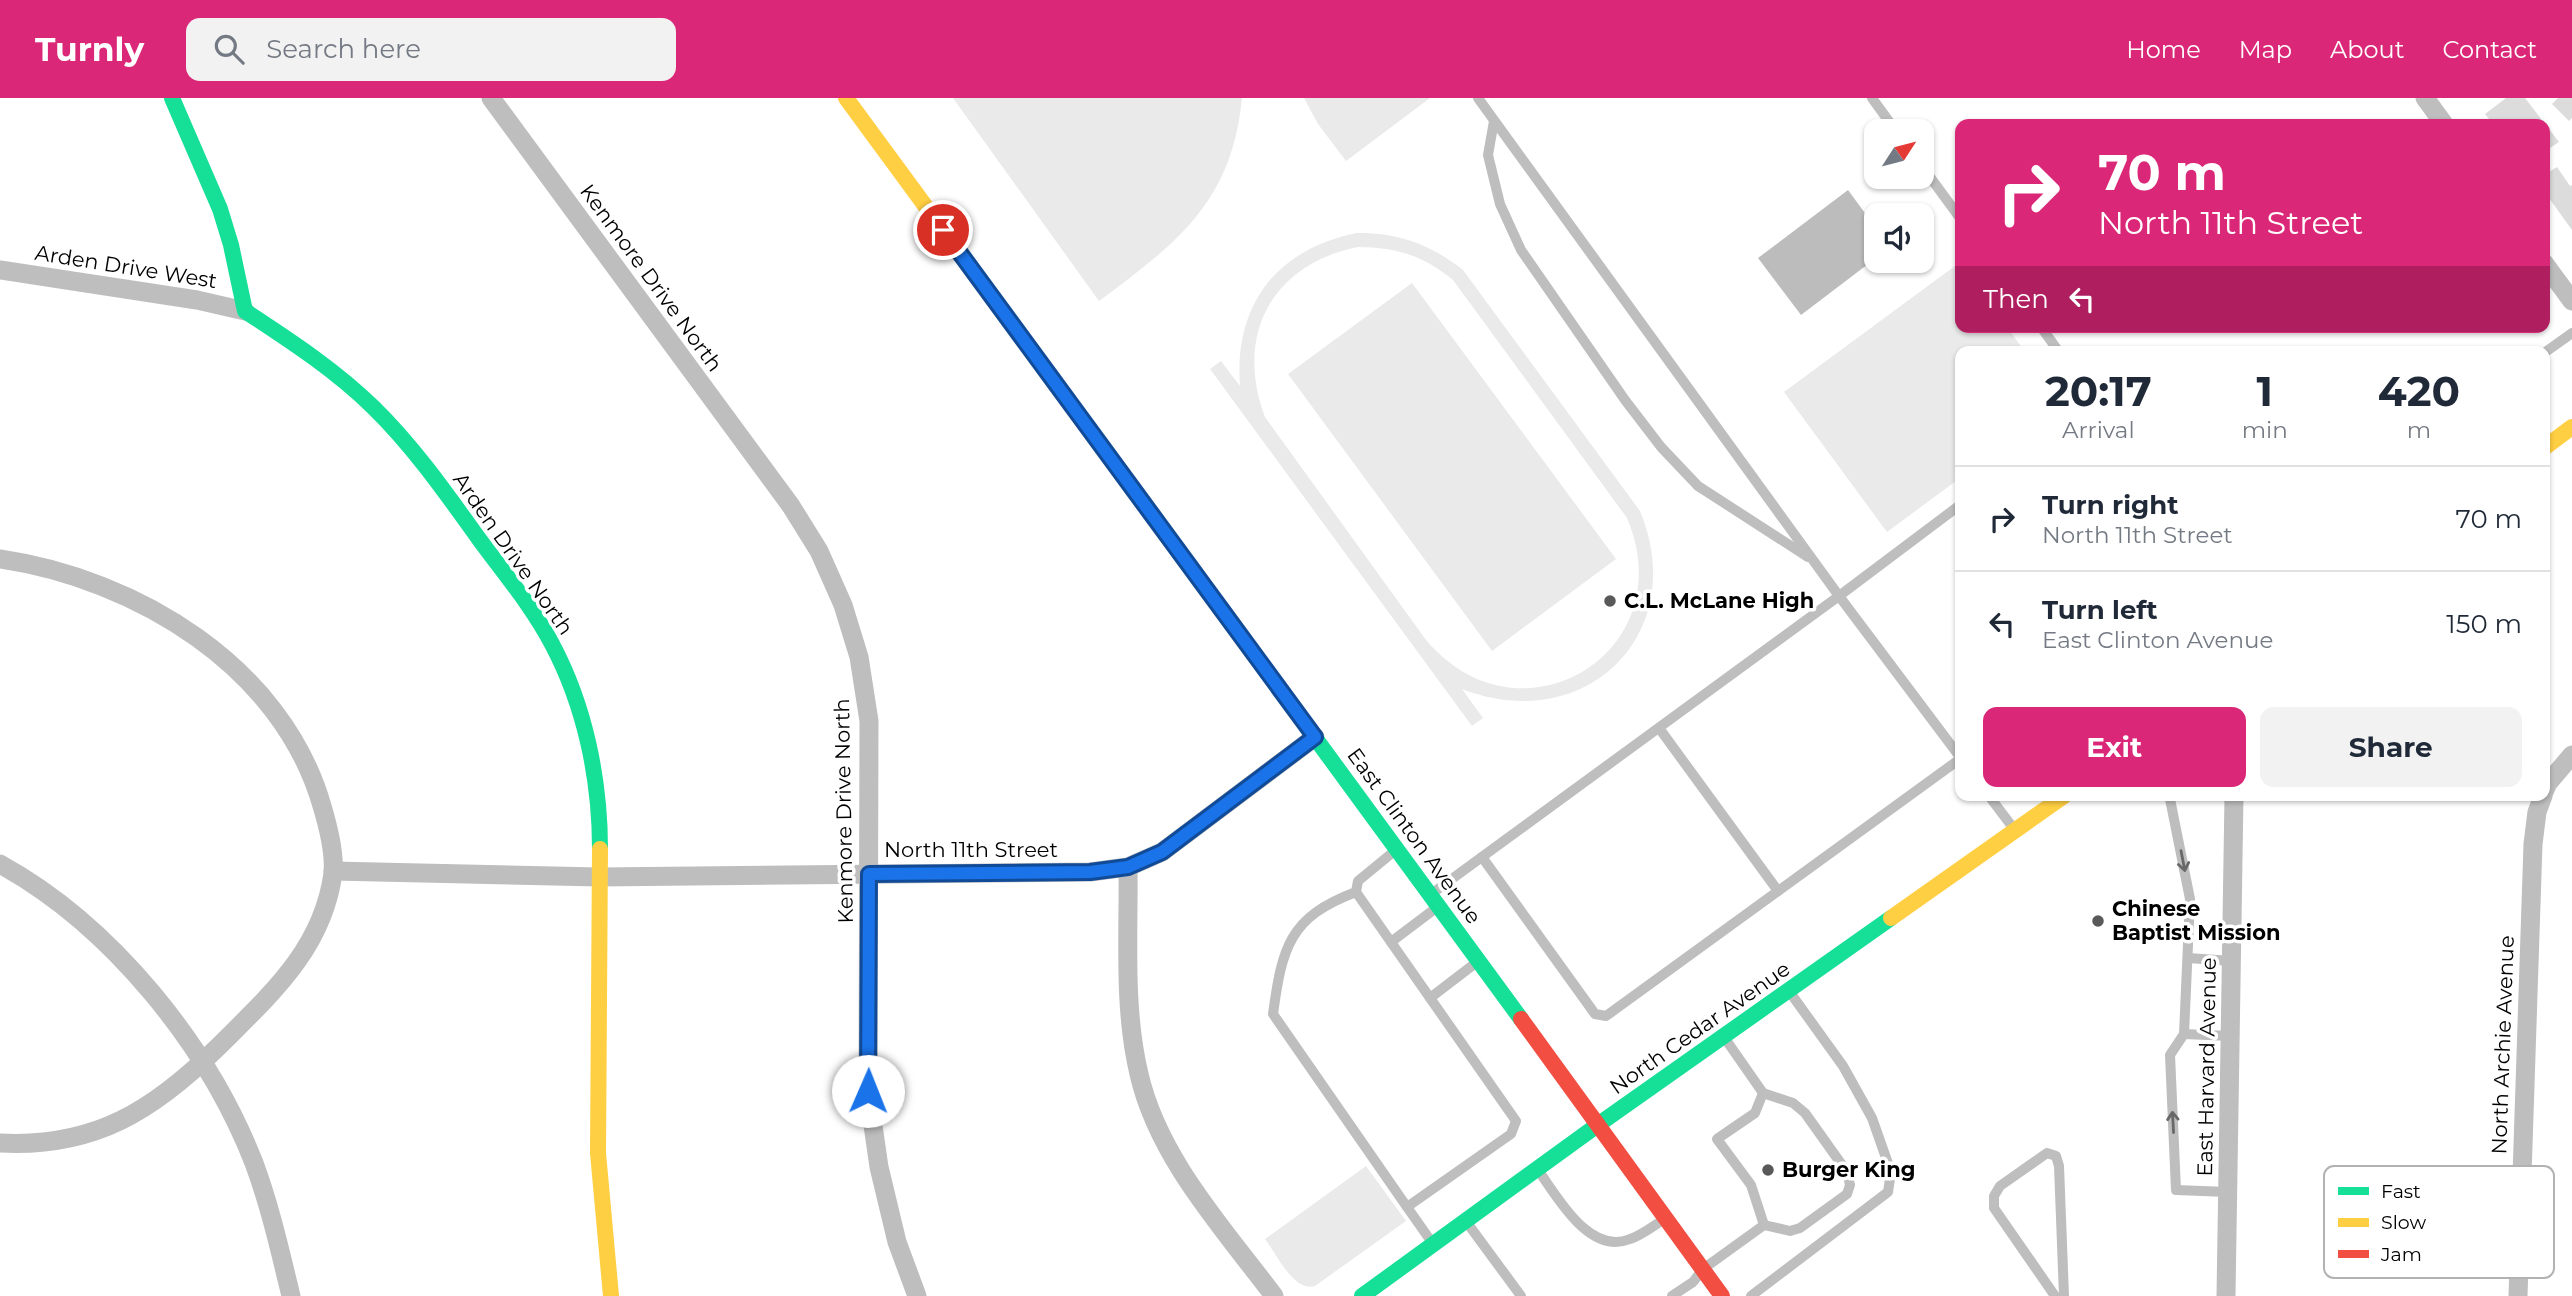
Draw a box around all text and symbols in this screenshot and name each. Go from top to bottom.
search box [186,18,676,81]
text: Turnly [35,29,144,69]
icon: search [210,30,248,68]
text: Search here [266,33,421,65]
text: Home [2126,35,2201,64]
text: Map [2239,35,2292,64]
text: About [2330,35,2404,64]
text: Contact [2442,35,2537,64]
north arrow [1864,119,1934,189]
map controls [1864,119,1934,273]
text: 70 m [2098,143,2226,202]
icon: right [1983,147,2074,238]
street label: Kenmore Drive North [575,179,728,376]
pin [913,200,973,260]
button: sound [1864,203,1934,273]
text: North 11th Street [2098,203,2363,242]
icon: arrive [924,211,962,249]
street label: Arden Drive West [33,240,219,293]
icon: left [2063,280,2101,318]
text: Then [1983,283,2049,315]
text: 20:17 [2045,365,2152,417]
text: 1 [2257,365,2273,417]
text: 420 [2378,365,2460,417]
text: Arrival [2062,416,2135,444]
text: min [2242,416,2288,444]
text: m [2407,416,2431,444]
street label: Arden Drive North [448,468,579,640]
text: Turn right [2042,489,2178,521]
icon: right [1983,500,2021,538]
text: 70 m [2456,503,2522,535]
text: North 11th Street [2042,521,2233,549]
place label: C.L. McLane High [1624,588,1814,613]
marker: C.L. McLane High [1602,593,1618,609]
text: Turn left [2042,594,2158,626]
icon: left [1983,605,2021,643]
text: 150 m [2446,608,2522,640]
text: East Clinton Avenue [2042,626,2273,654]
street label: Kenmore Drive North [829,698,858,924]
button: Exit [1983,707,2246,787]
button: Share [2260,707,2522,787]
street label: East Clinton Avenue [1342,743,1487,928]
street label: North 11th Street [884,837,1058,862]
one-way arrow [2176,850,2190,872]
place label: Chinese Baptist Mission [2112,896,2280,945]
marker: Chinese Baptist Mission [2090,913,2106,929]
street label: North Archie Avenue [2486,935,2519,1155]
street label: North Cedar Avenue [1605,956,1795,1099]
street label: East Harvard Avenue [2192,957,2221,1177]
position arrow [831,1054,905,1128]
one-way arrow [2166,1112,2179,1134]
place label: Burger King [1782,1157,1915,1182]
marker: Burger King [1760,1162,1776,1178]
legend [2324,1166,2554,1278]
text: Fast [2381,1180,2421,1203]
text: Slow [2381,1211,2426,1234]
text: Jam [2380,1243,2422,1266]

